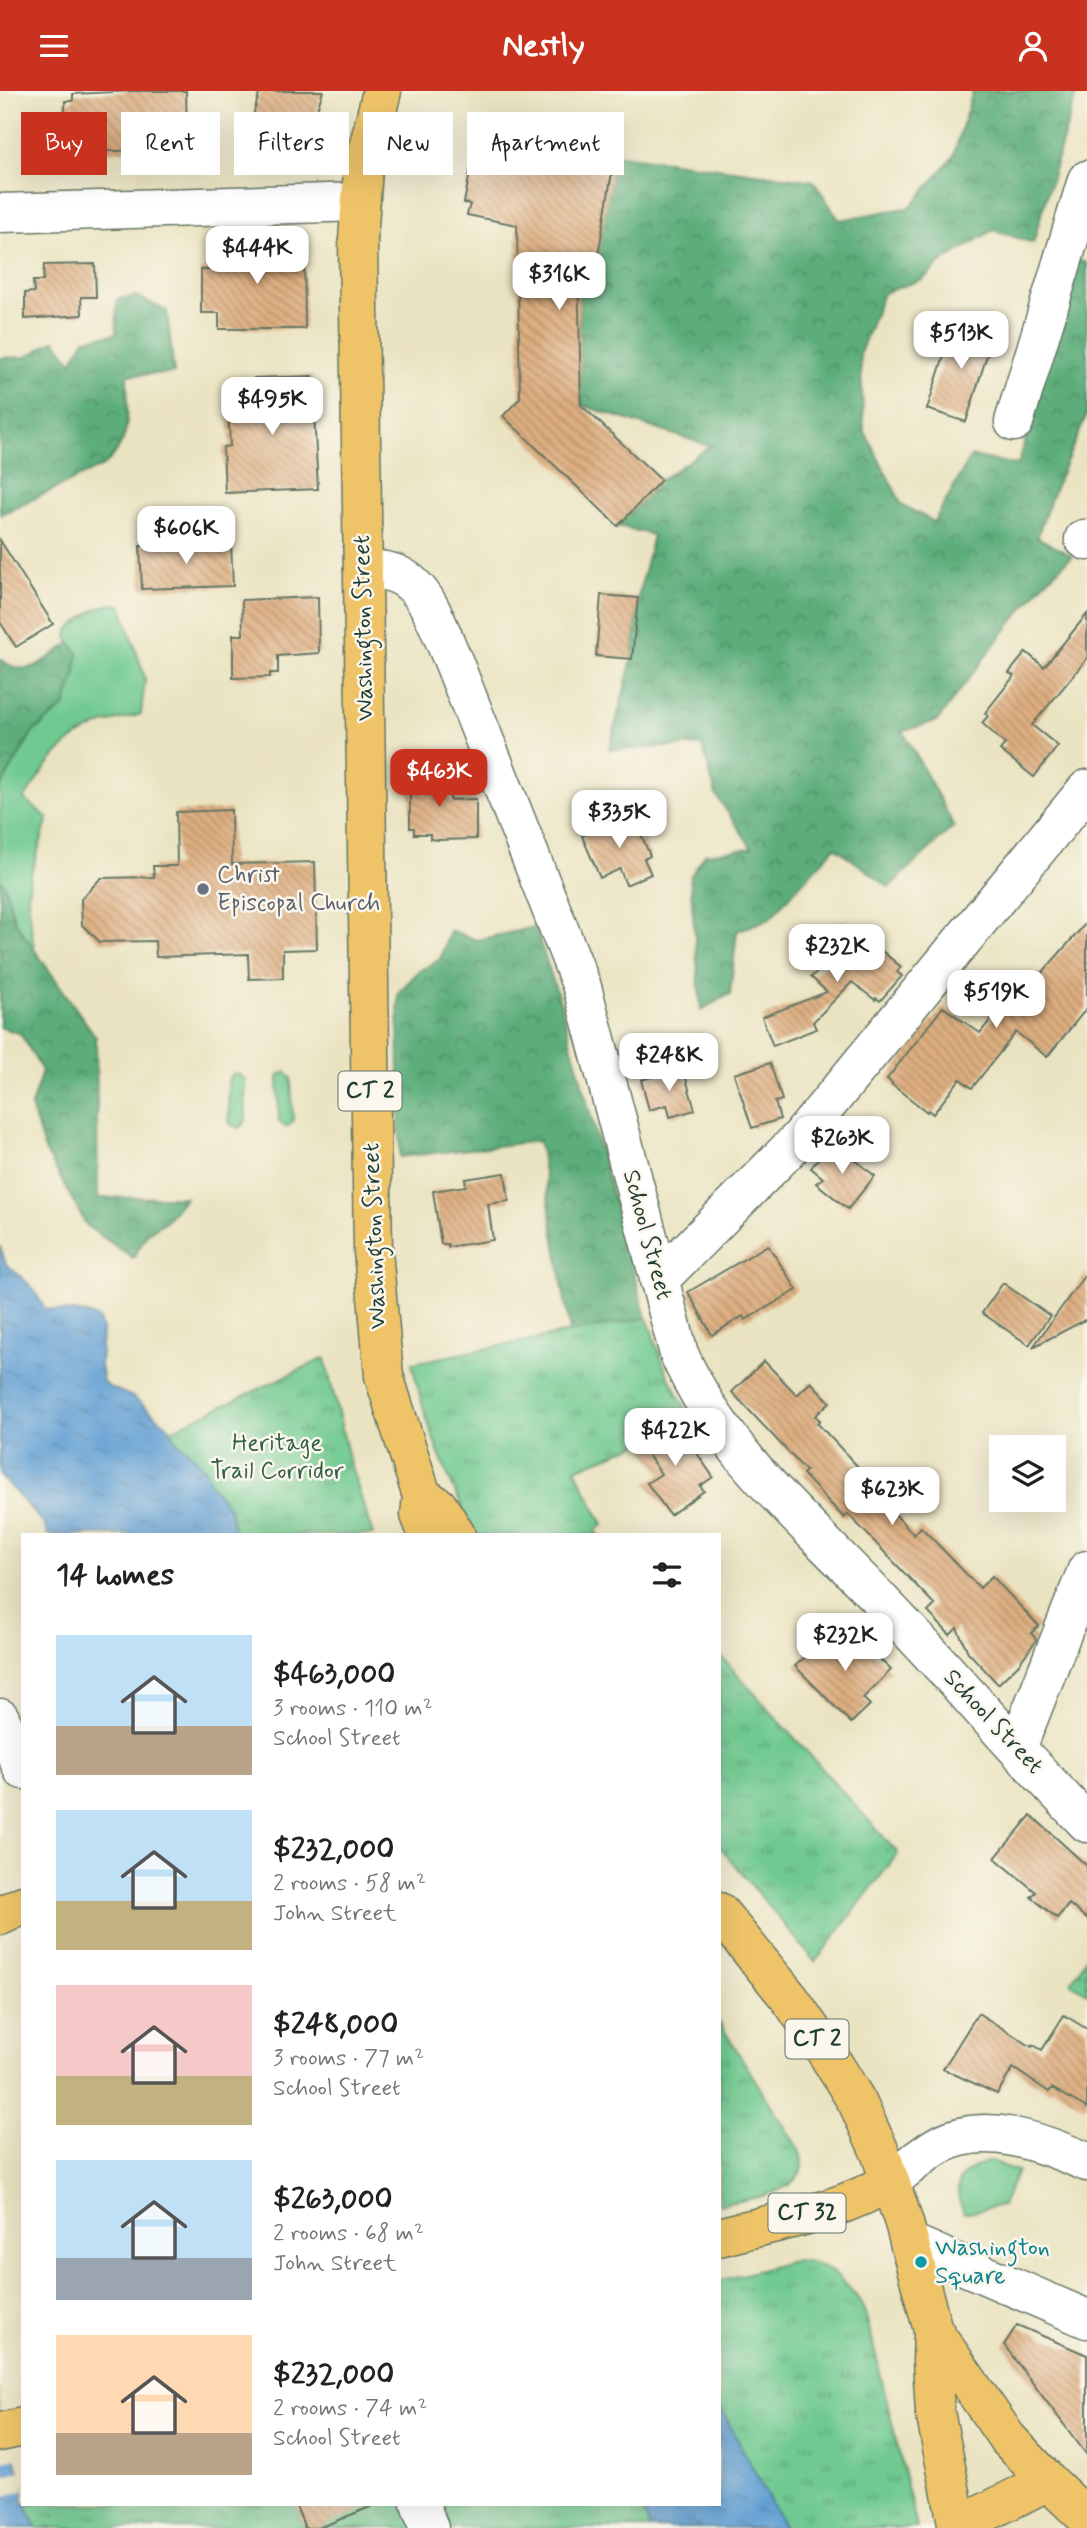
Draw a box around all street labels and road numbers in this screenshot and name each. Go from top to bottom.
street label: Washington Street [347,534,384,721]
road number: CT 2 [338,1072,402,1111]
street label: Washington Street [356,1142,397,1330]
street label: School Street [615,1167,679,1303]
street label: School Street [936,1663,1050,1781]
road number: CT 2 [786,2019,848,2059]
road number: CT 32 [768,2193,846,2233]

